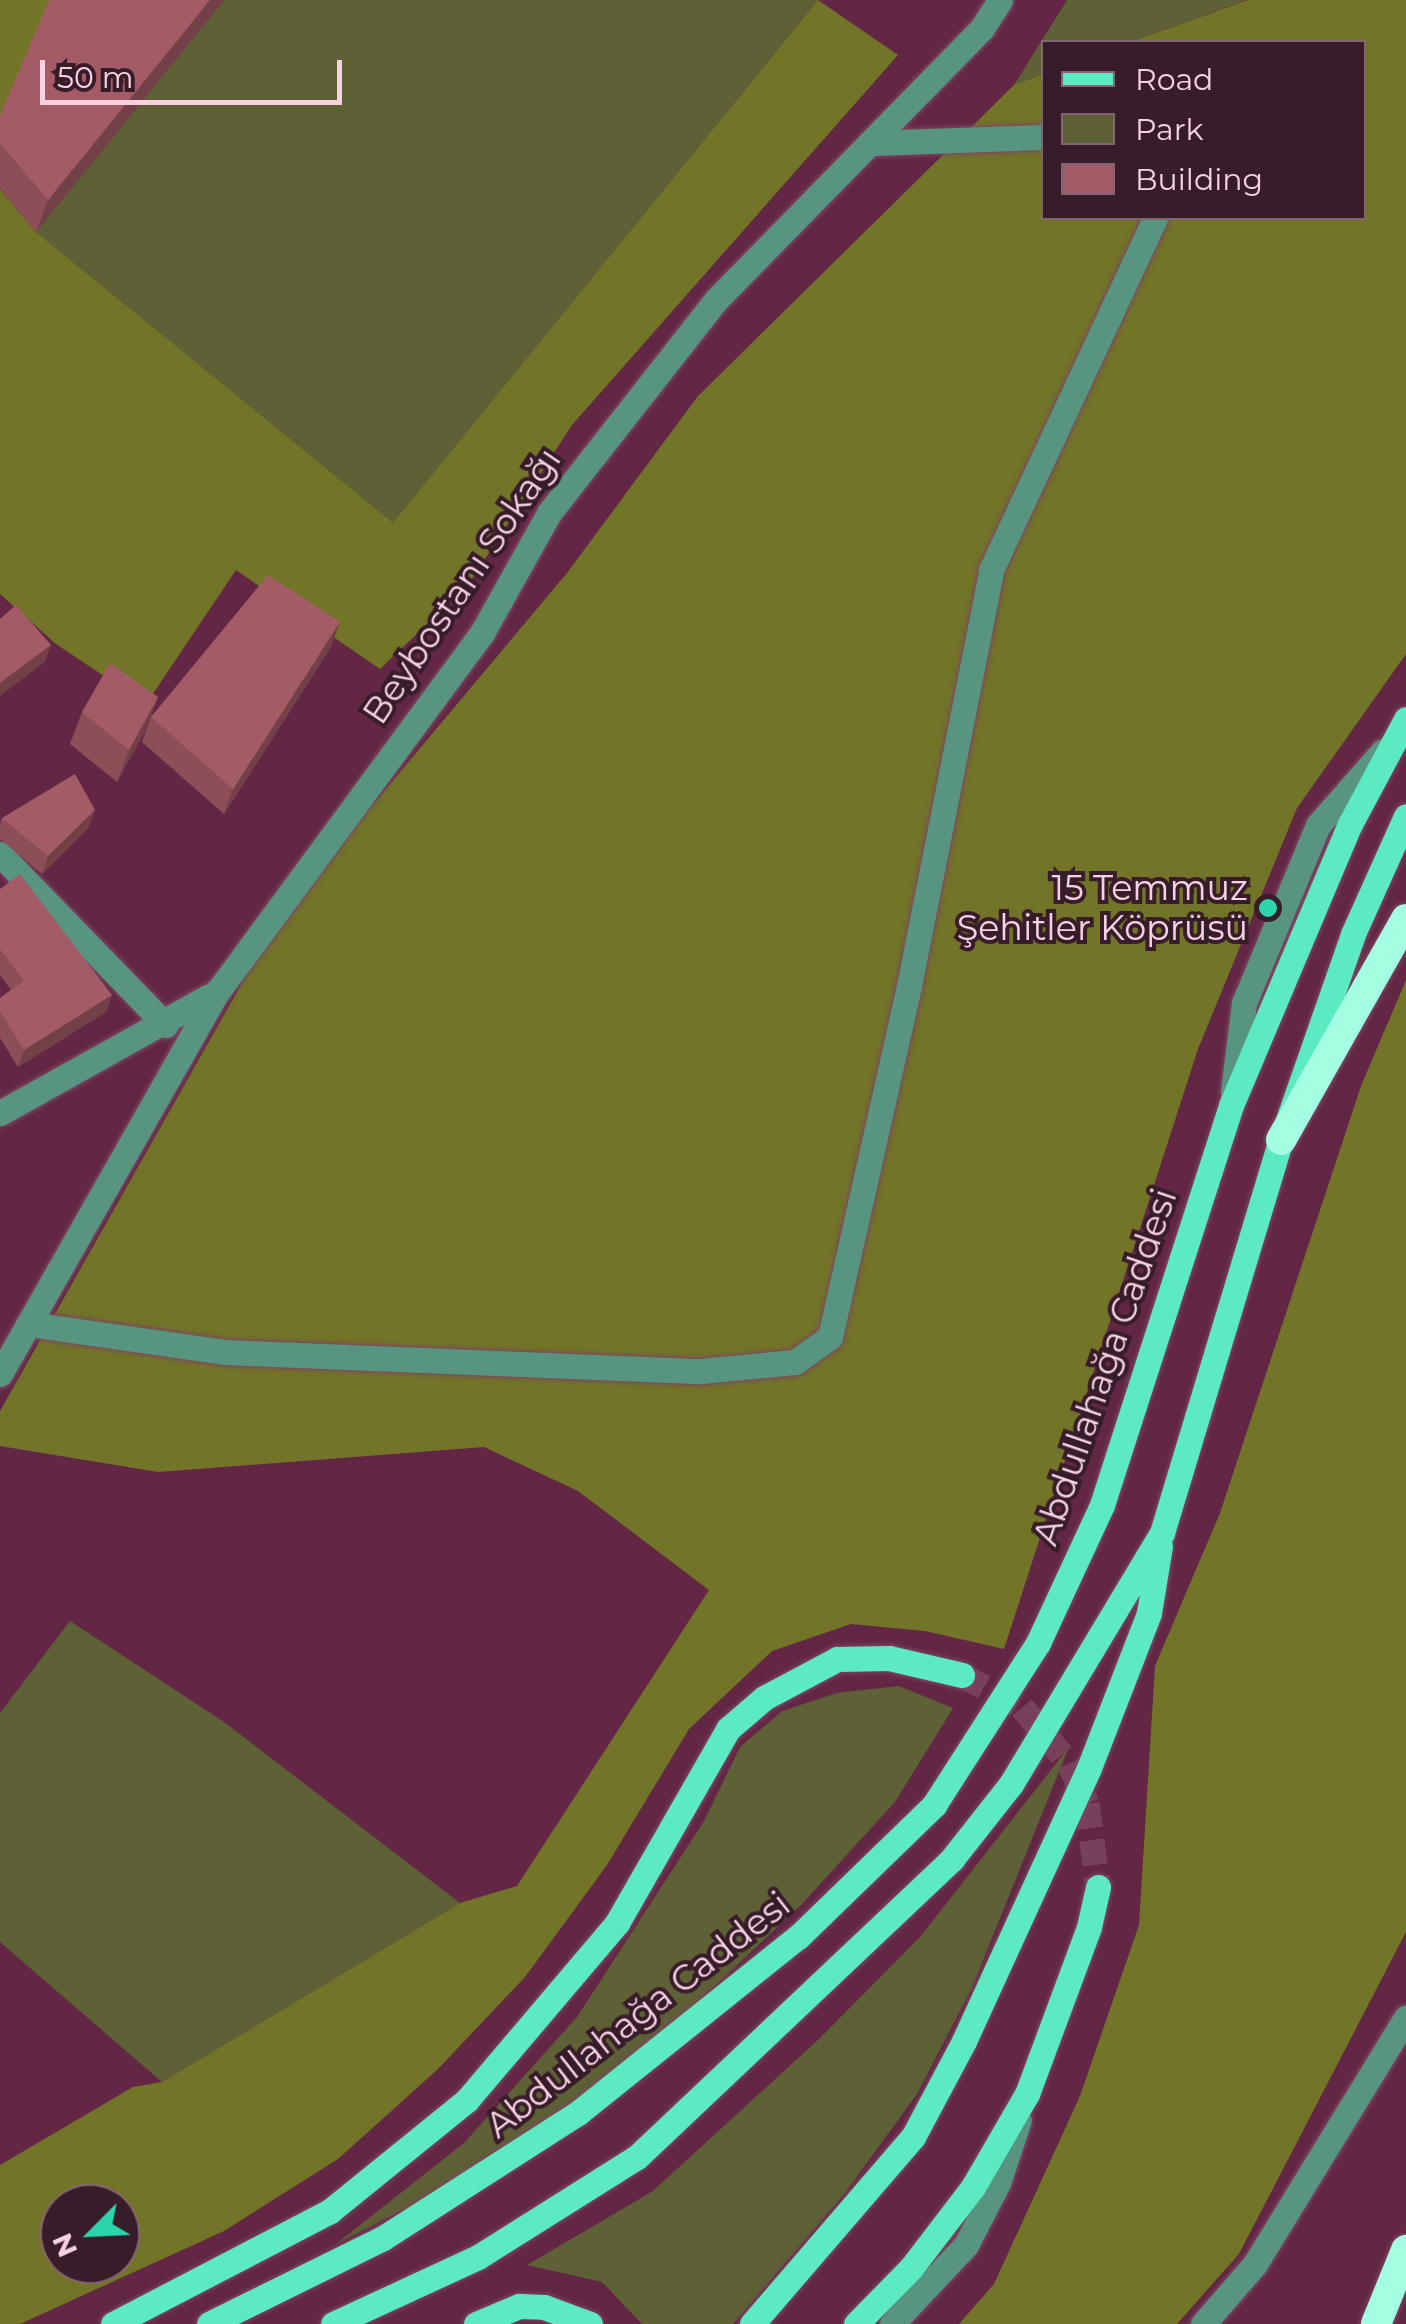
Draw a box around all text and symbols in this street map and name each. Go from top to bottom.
scale bar [45,40,348,102]
legend [1041,40,1366,220]
text: 50 m [57,59,134,96]
text: Road [1135,61,1213,98]
text: Park [1135,111,1204,148]
text: Building [1135,161,1263,198]
street label: Beybostanı Sokağı [354,440,570,732]
place label: 15 Temmuz Şehitler Köprüsü [957,867,1248,949]
marker: 15 Temmuz Şehitler Köprüsü [1257,897,1279,919]
street label: Abdullahağa Caddesi [1024,1183,1186,1551]
street label: Abdullahağa Caddesi [478,1883,798,2147]
north arrow [40,2184,140,2284]
text: N [44,2228,85,2263]

